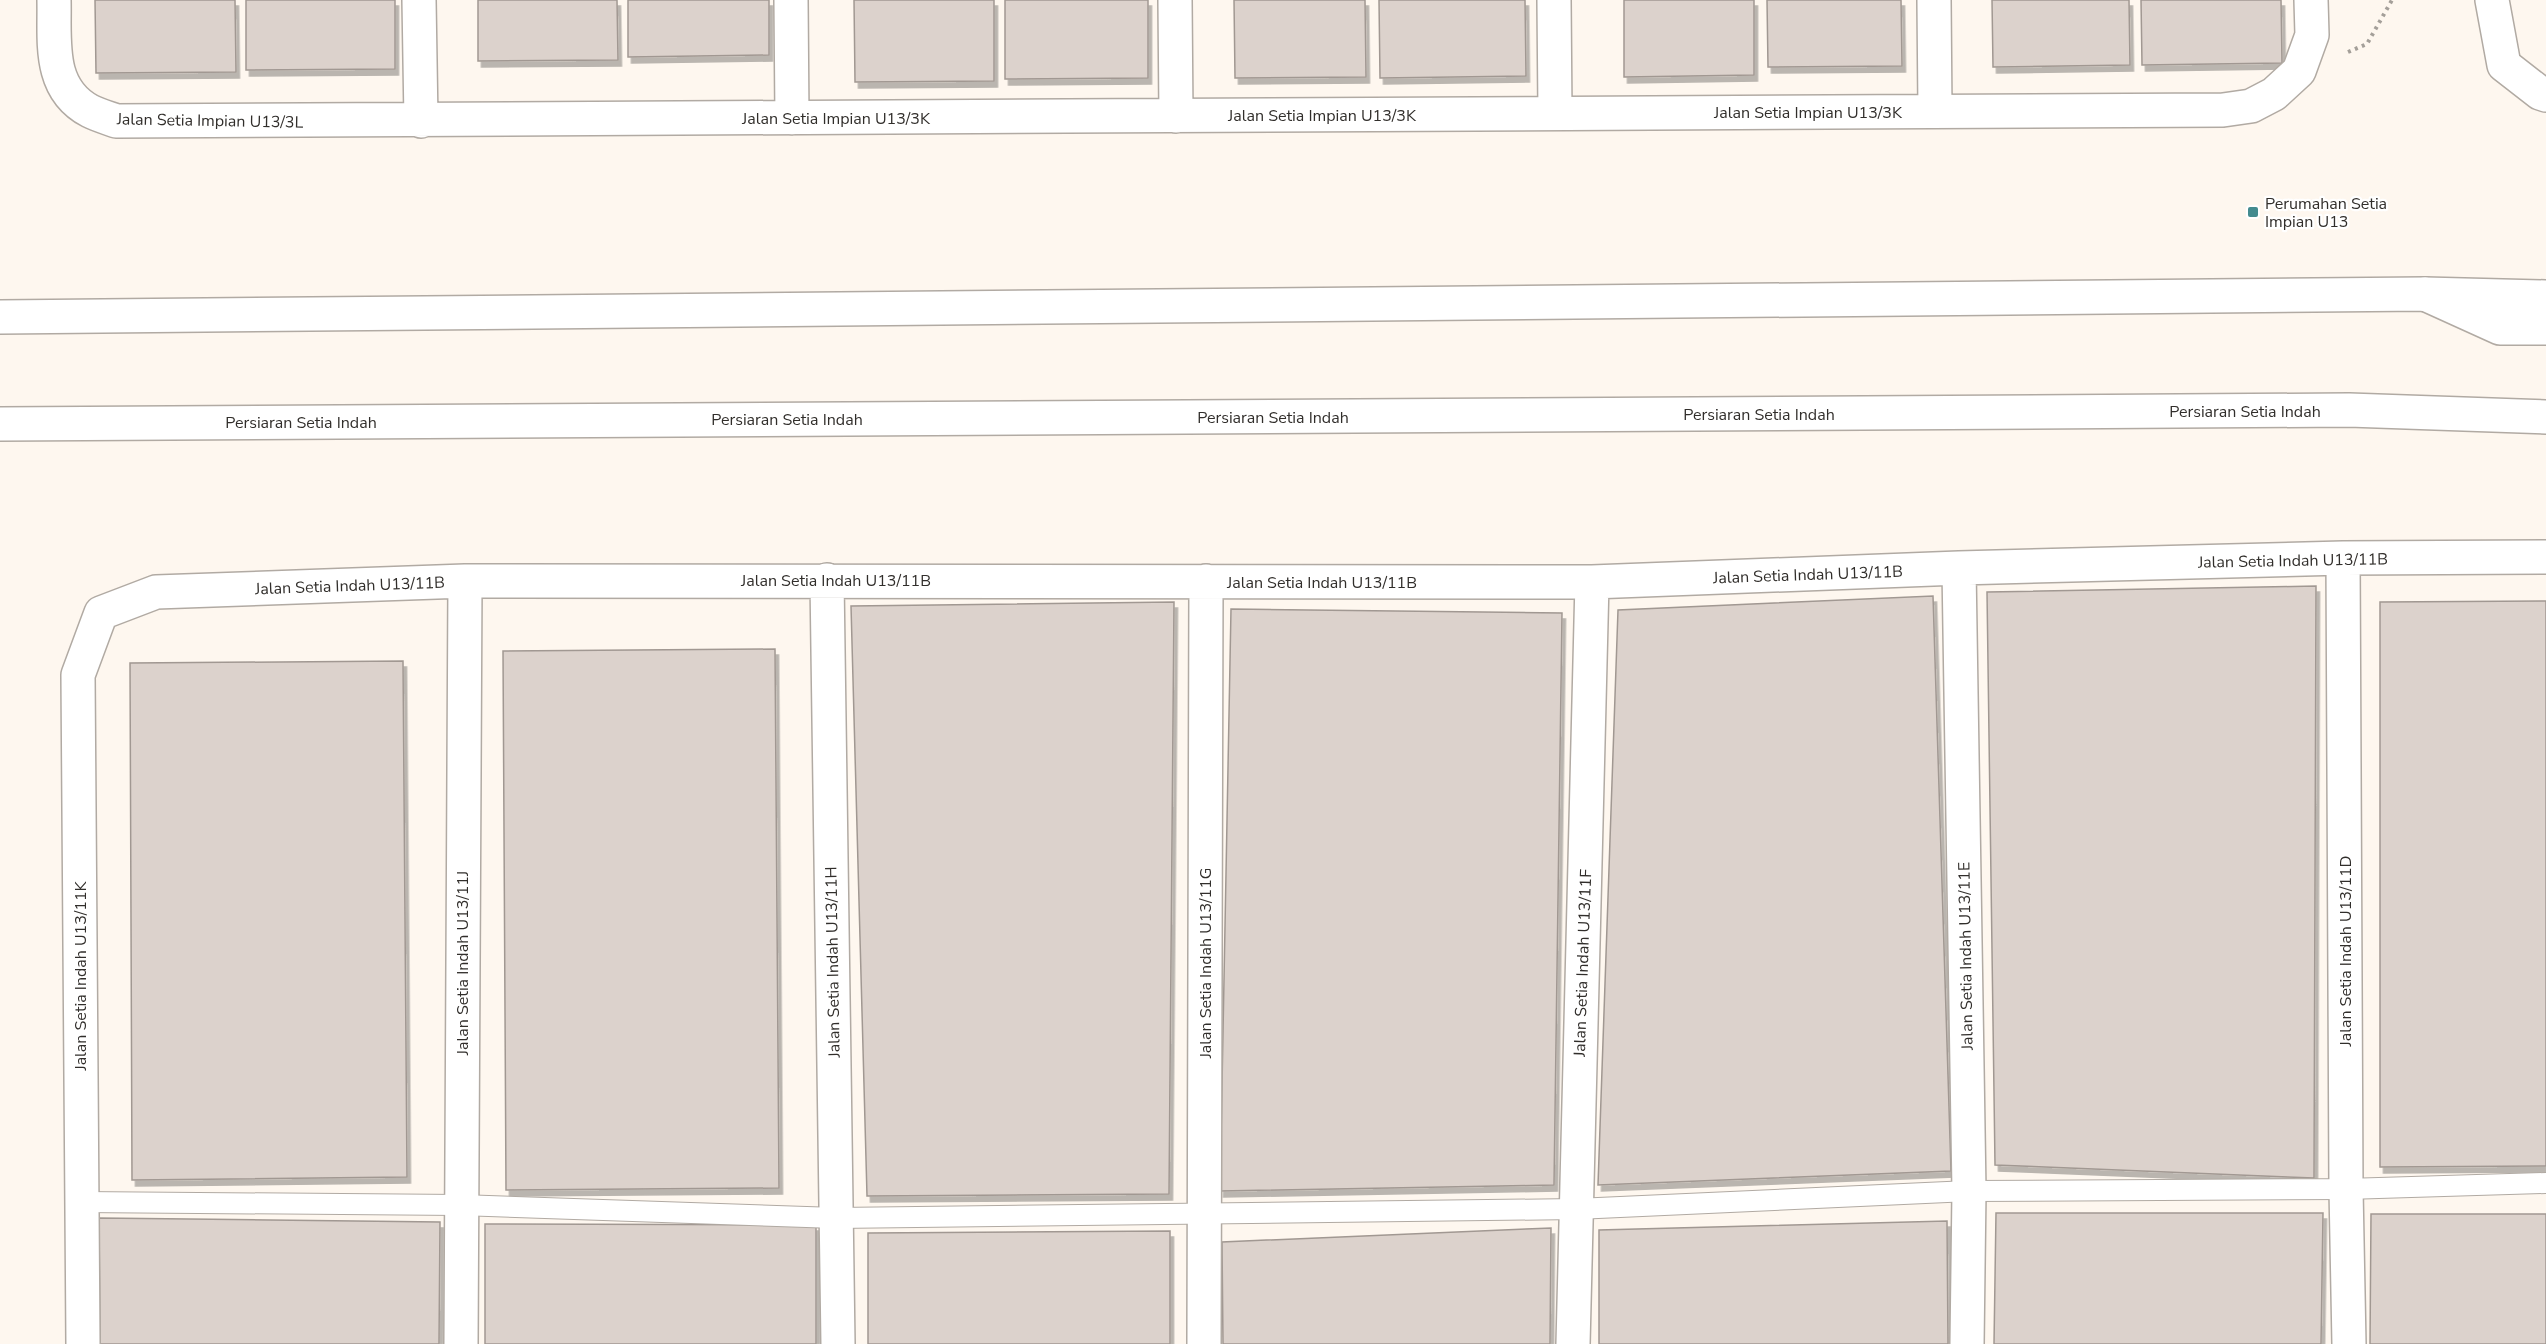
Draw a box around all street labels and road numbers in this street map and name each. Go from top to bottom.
street label: Jalan Setia Impian U13/3K [1713,102,1903,124]
street label: Jalan Setia Impian U13/3K [1227,105,1417,127]
street label: Jalan Setia Impian U13/3L [116,108,304,134]
street label: Jalan Setia Impian U13/3K [741,108,931,130]
street label: Persiaran Setia Indah [2169,401,2321,423]
street label: Persiaran Setia Indah [1683,404,1835,426]
street label: Persiaran Setia Indah [1197,407,1349,429]
street label: Persiaran Setia Indah [711,409,863,431]
street label: Persiaran Setia Indah [225,412,377,434]
street label: Jalan Setia Indah U13/11B [2197,548,2388,574]
street label: Jalan Setia Indah U13/11B [1712,561,1903,589]
street label: Jalan Setia Indah U13/11B [740,570,931,592]
street label: Jalan Setia Indah U13/11B [254,572,445,600]
street label: Jalan Setia Indah U13/11B [1226,572,1417,594]
street label: Jalan Setia Indah U13/11D [2335,856,2357,1047]
street label: Jalan Setia Indah U13/11E [1953,862,1979,1051]
street label: Jalan Setia Indah U13/11H [820,866,846,1059]
street label: Jalan Setia Indah U13/11G [1195,868,1217,1059]
street label: Jalan Setia Indah U13/11F [1569,869,1597,1058]
street label: Jalan Setia Indah U13/11J [452,871,474,1056]
street label: Jalan Setia Indah U13/11K [70,880,92,1072]

